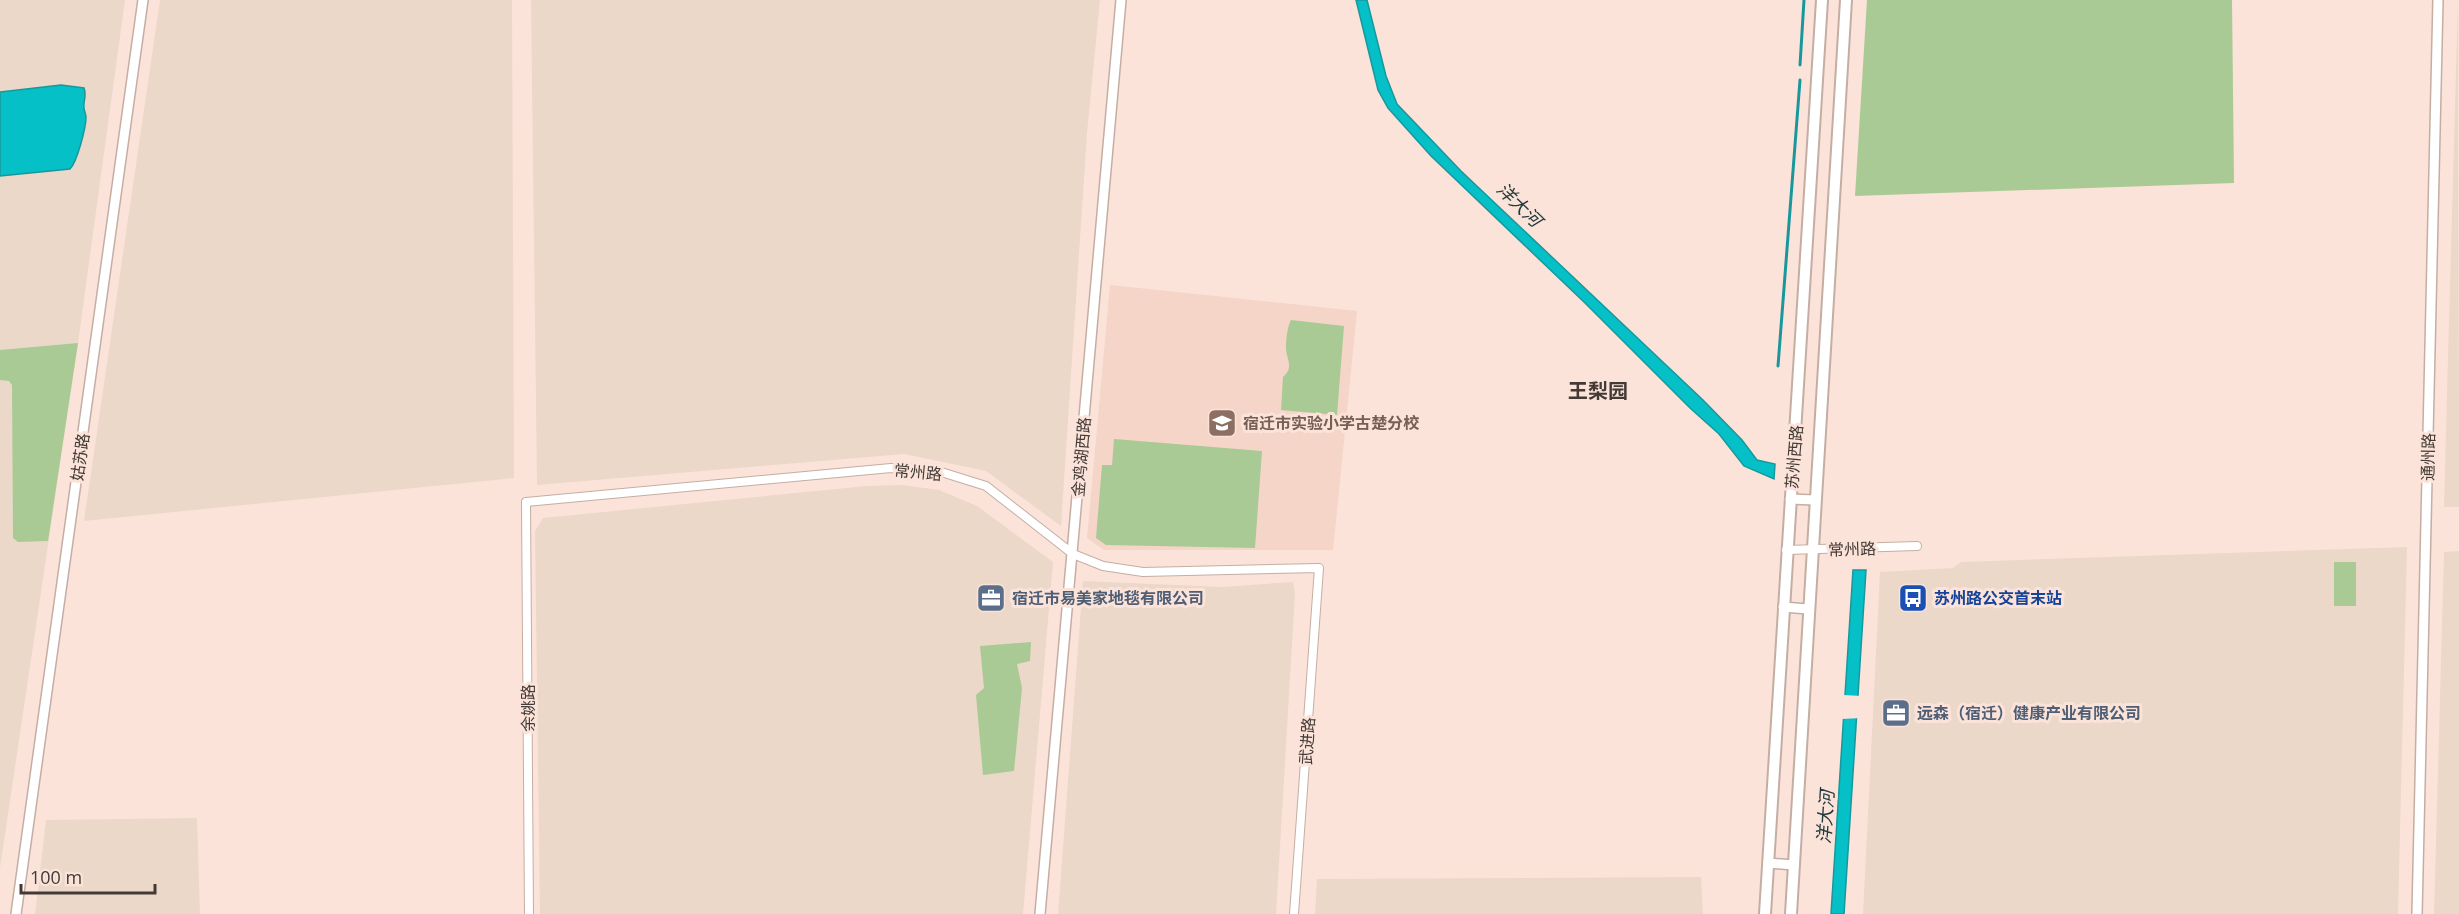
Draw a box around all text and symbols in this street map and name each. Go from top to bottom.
water label: 洋大河 [1492,177,1550,234]
district label: 王梨园 [1568,377,1628,404]
school or university icon: 宿迁市实验小学古楚分校 [1206,407,1238,439]
place label: 宿迁市实验小学古楚分校 [1243,412,1420,434]
street label: 金鸡湖西路 [1067,416,1095,498]
street label: 苏州西路 [1780,424,1808,490]
street label: 姑苏路 [66,432,94,482]
street label: 通州路 [2417,433,2439,481]
street label: 常州路 [893,459,943,485]
street label: 常州路 [1828,537,1876,561]
office icon: 宿迁市易美家地毯有限公司 [975,582,1007,614]
bus stop icon: 苏州路公交首末站 [1897,582,1929,614]
place label: 宿迁市易美家地毯有限公司 [1012,587,1204,609]
place label: 苏州路公交首末站 [1934,587,2062,609]
street label: 余姚路 [517,684,539,732]
office icon: 远森（宿迁）健康产业有限公司 [1880,697,1912,729]
place label: 远森（宿迁）健康产业有限公司 [1917,702,2141,724]
street label: 武进路 [1294,716,1320,766]
water label: 洋大河 [1811,786,1839,845]
scale bar [21,857,154,895]
text: 100 m [30,865,82,889]

